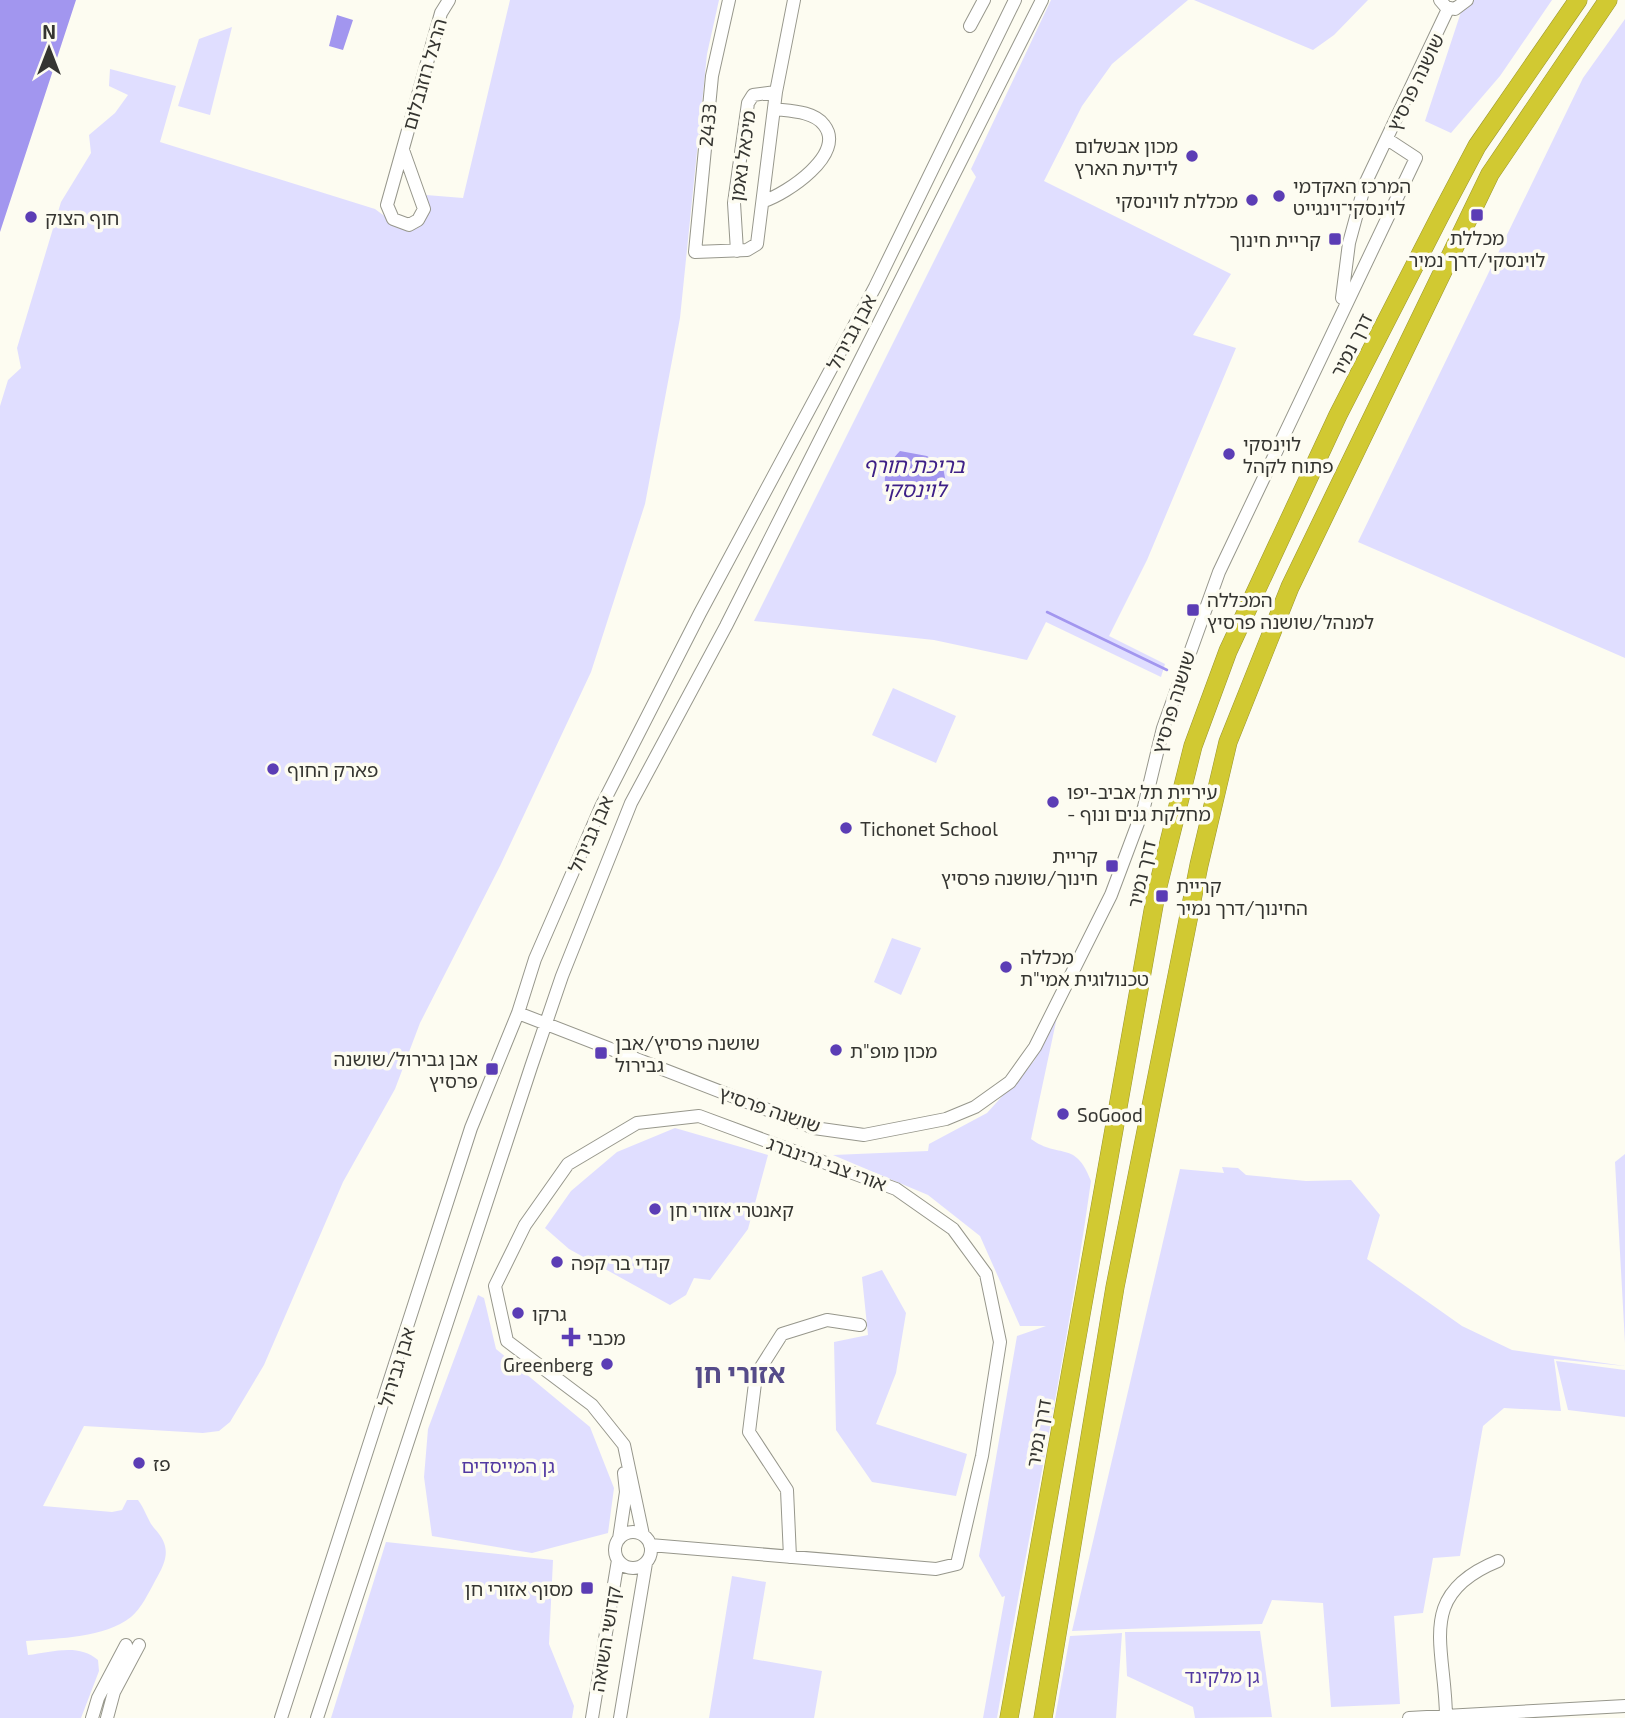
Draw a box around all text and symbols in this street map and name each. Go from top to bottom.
north arrow [14,14,84,84]
street label: הרצל רוזנבלום [397,16,451,132]
text: N [42,20,56,43]
street label: שושנה פרסיץ [1381,29,1449,135]
street label: 2433 [694,102,720,148]
street label: מיכאל נאמן [724,109,760,203]
place label: מכון אבשלום לידיעת הארץ [1074,134,1178,179]
marker: מכון אבשלום לידיעת הארץ [1184,148,1200,164]
place label: המרכז האקדמי לוינסקי־וינגייט [1293,174,1411,219]
marker: המרכז האקדמי לוינסקי־וינגייט [1271,188,1287,204]
place label: מכללת לווינסקי [1115,189,1238,212]
marker: מכללת לווינסקי [1244,192,1260,208]
place label: חוף הצוק [45,206,119,229]
marker: מכללת לוינסקי/דרך נמיר [1469,207,1485,223]
marker: חוף הצוק [23,209,39,225]
place label: מכללת לוינסקי/דרך נמיר [1409,226,1545,271]
place label: קריית חינוך [1230,228,1321,251]
marker: קריית חינוך [1327,231,1343,247]
street label: אבן גבירול [822,290,880,374]
street label: דרך נמיר [1325,309,1377,381]
place label: לוינסקי פתוח לקהל [1243,432,1334,477]
marker: לוינסקי פתוח לקהל [1221,446,1237,462]
water label: בריכת חורף לוינסקי [863,452,966,502]
place label: המכללה למנהל/שושנה פרסיץ [1207,588,1374,633]
marker: המכללה למנהל/שושנה פרסיץ [1185,602,1201,618]
street label: שושנה פרסיץ [1147,648,1199,756]
place label: פארק החוף [287,758,379,781]
marker: פארק החוף [265,761,281,777]
place label: עיריית תל אביב-יפו - מחלקת גנים ונוף [1067,780,1218,825]
street label: אבן גבירול [563,792,617,876]
marker: עיריית תל אביב-יפו - מחלקת גנים ונוף [1045,794,1061,810]
place label: Tichonet School [860,817,998,840]
marker: Tichonet School [838,820,854,836]
street label: דרך נמיר [1122,838,1160,910]
place label: קריית חינוך/שושנה פרסיץ [941,844,1098,889]
marker: קריית חינוך/שושנה פרסיץ [1104,858,1120,874]
place label: קריית החינוך/דרך נמיר [1176,874,1308,919]
marker: קריית החינוך/דרך נמיר [1154,888,1170,904]
place label: מכללה טכנולוגית אמי"ת [1020,945,1149,990]
marker: מכללה טכנולוגית אמי"ת [998,959,1014,975]
place label: שושנה פרסיץ/אבן גבירול [615,1031,760,1076]
place label: מכון מופ"ת [850,1039,937,1062]
marker: מכון מופ"ת [828,1042,844,1058]
marker: שושנה פרסיץ/אבן גבירול [593,1045,609,1061]
place label: אבן גבירול/שושנה פרסיץ [333,1047,478,1092]
marker: אבן גבירול/שושנה פרסיץ [484,1061,500,1077]
street label: שושנה פרסיץ [716,1081,824,1137]
place label: SoGood [1077,1103,1143,1126]
marker: SoGood [1055,1106,1071,1122]
street label: אורי צבי גרינברג [764,1131,890,1195]
place label: קאנטרי אזורי חן [669,1198,794,1221]
marker: קאנטרי אזורי חן [647,1201,663,1217]
place label: קנדי בר קפה [571,1251,670,1274]
marker: קנדי בר קפה [549,1254,565,1270]
place label: גרקו [532,1302,567,1325]
marker: גרקו [510,1305,526,1321]
street label: אבן גבירול [373,1324,419,1410]
place label: מכבי [587,1326,625,1349]
marker: מכבי [561,1327,581,1347]
place label: Greenberg [503,1353,593,1376]
marker: Greenberg [599,1356,615,1372]
district label: אזורי חן [695,1357,785,1388]
street label: דרך נמיר [1021,1397,1055,1469]
place label: פז [153,1452,171,1475]
park label: גן המייסדים [461,1454,555,1477]
marker: פז [131,1455,147,1471]
place label: מסוף אזורי חן [465,1577,573,1600]
marker: מסוף אזורי חן [579,1580,595,1596]
street label: קדושי השואה [585,1584,625,1694]
park label: גן מלקינד [1184,1664,1260,1687]

